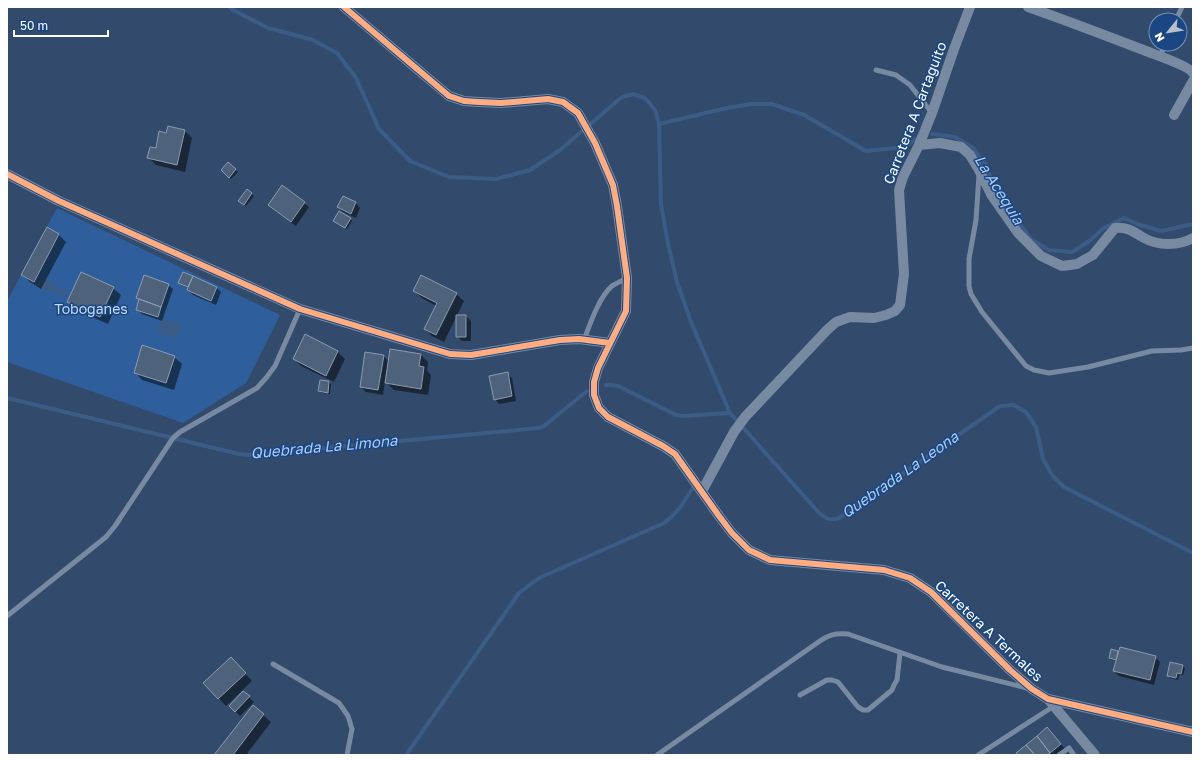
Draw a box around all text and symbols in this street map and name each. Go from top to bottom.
scale bar [14,12,108,38]
north arrow [1148,12,1188,52]
text: 50 m [20,18,48,33]
text: N [1151,30,1167,44]
street label: Carretera A Cartaguito [880,39,950,186]
water label: La Acequia [971,151,1029,228]
park label: Toboganes [54,300,128,317]
water label: Quebrada La Leona [838,427,962,521]
water label: Quebrada La Limona [250,431,399,461]
street label: Carretera A Termales [932,576,1047,685]

